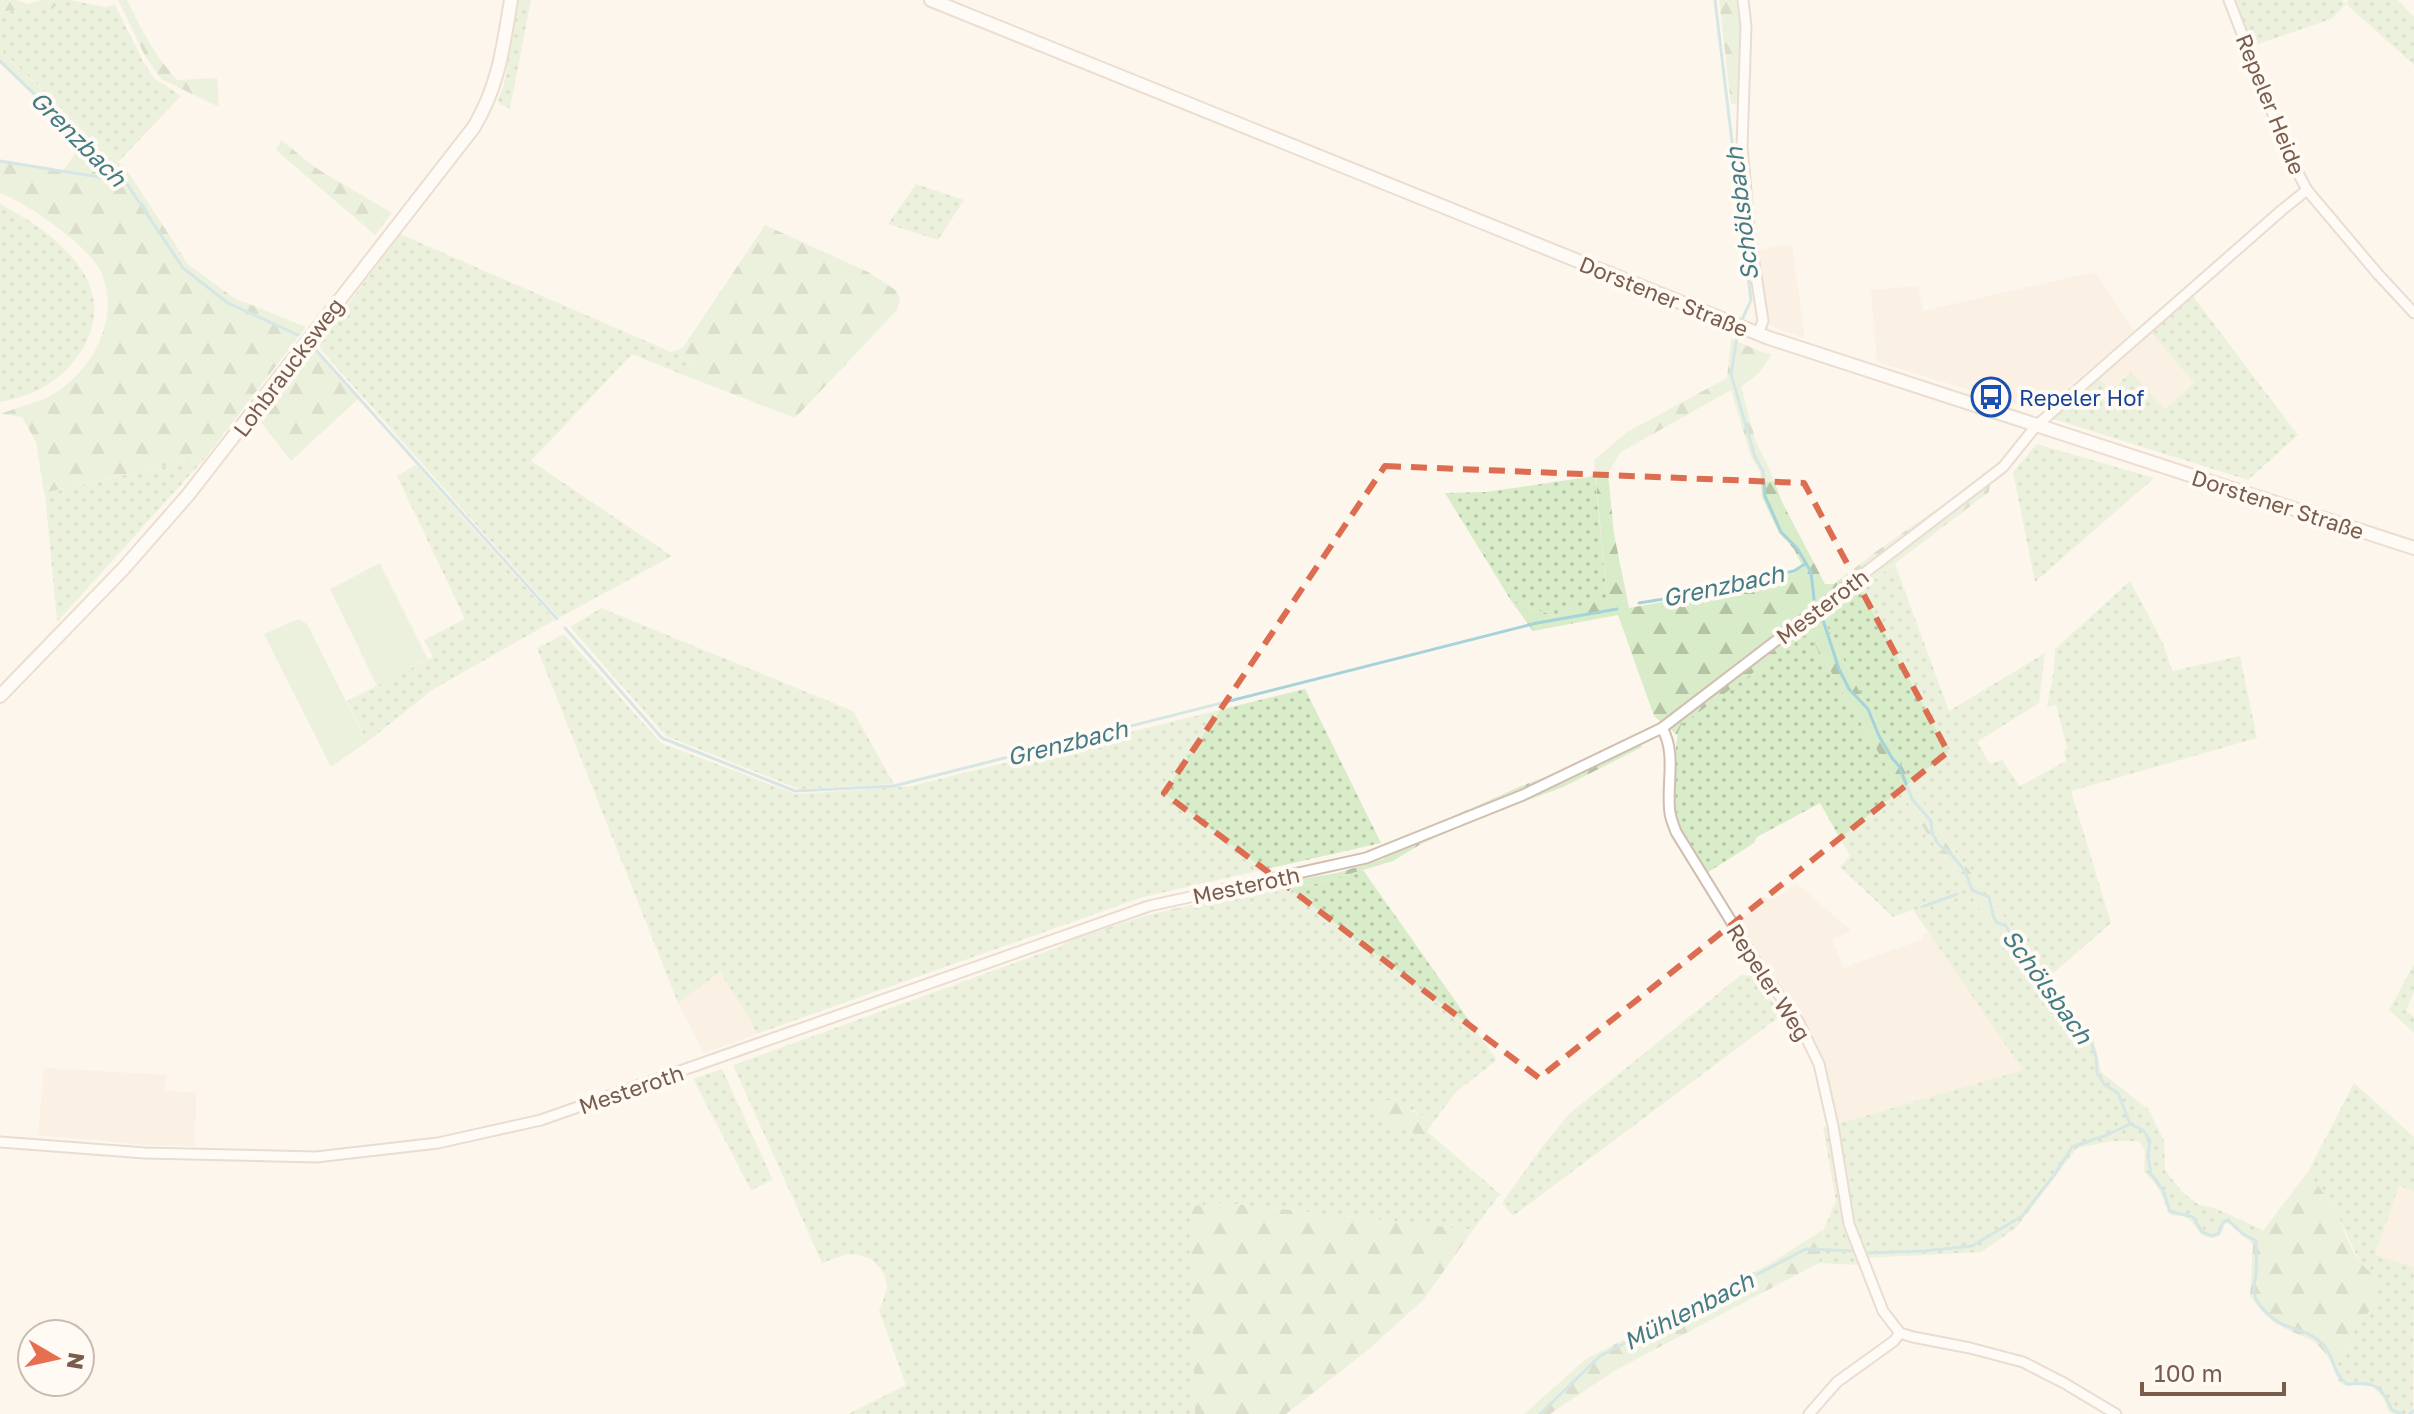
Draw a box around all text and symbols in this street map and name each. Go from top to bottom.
street label: Repeler Heide [2231,30,2311,178]
water label: Grenzbach [25,84,134,193]
water label: Schölsbach [1718,144,1764,282]
street label: Dorstener Straße [1576,250,1752,342]
street label: Lohbraucksweg [227,292,349,442]
bus stop icon: Repeler Hof [1970,376,2012,418]
place label: Repeler Hof [2019,384,2144,411]
street label: Dorstener Straße [2188,463,2368,545]
water label: Grenzbach [1660,558,1787,612]
street label: Mesteroth [1770,562,1874,650]
water label: Grenzbach [1004,713,1131,771]
street label: Mesteroth [1190,860,1302,910]
street label: Repeler Weg [1721,918,1817,1046]
water label: Schölsbach [1997,923,2100,1050]
street label: Mesteroth [575,1059,687,1119]
water label: Mühlenbach [1618,1264,1759,1355]
north arrow [16,1318,96,1398]
scale bar [2142,1346,2284,1396]
text: N [62,1351,91,1372]
text: 100 m [2154,1358,2223,1387]

